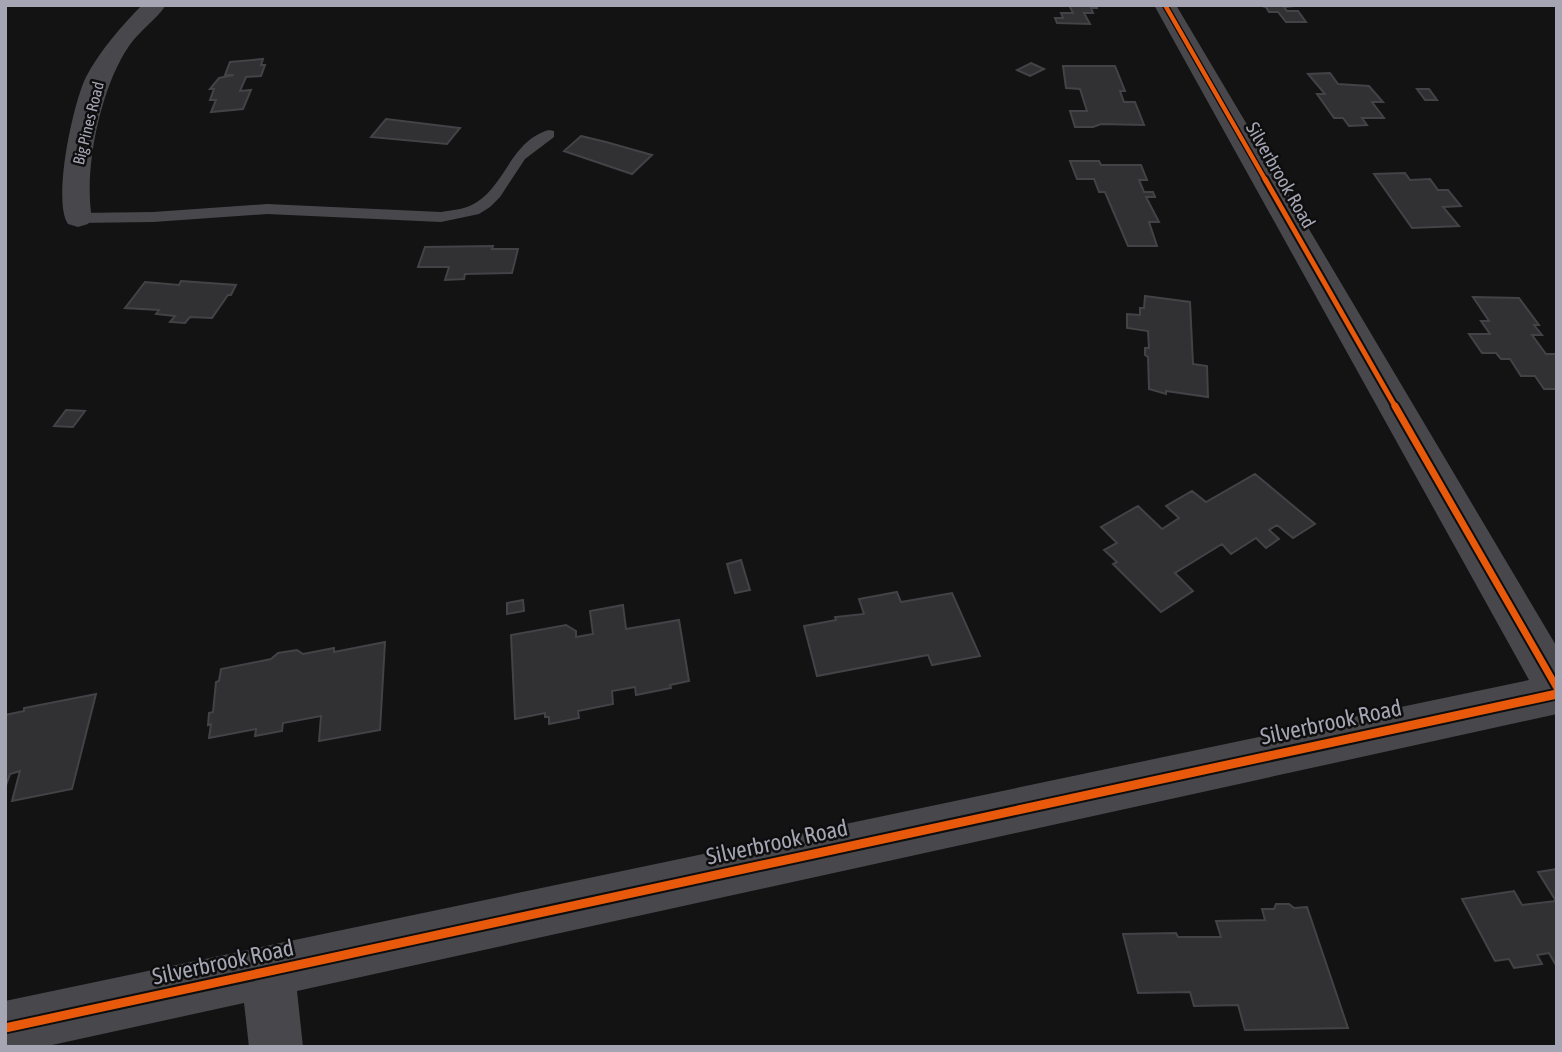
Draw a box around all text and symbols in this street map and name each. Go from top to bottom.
street label: Big Pines Road [69,80,108,167]
street label: Silverbrook Road [1242,118,1320,232]
street label: Silverbrook Road [1258,694,1404,750]
street label: Silverbrook Road [704,814,850,870]
street label: Silverbrook Road [150,934,296,990]

